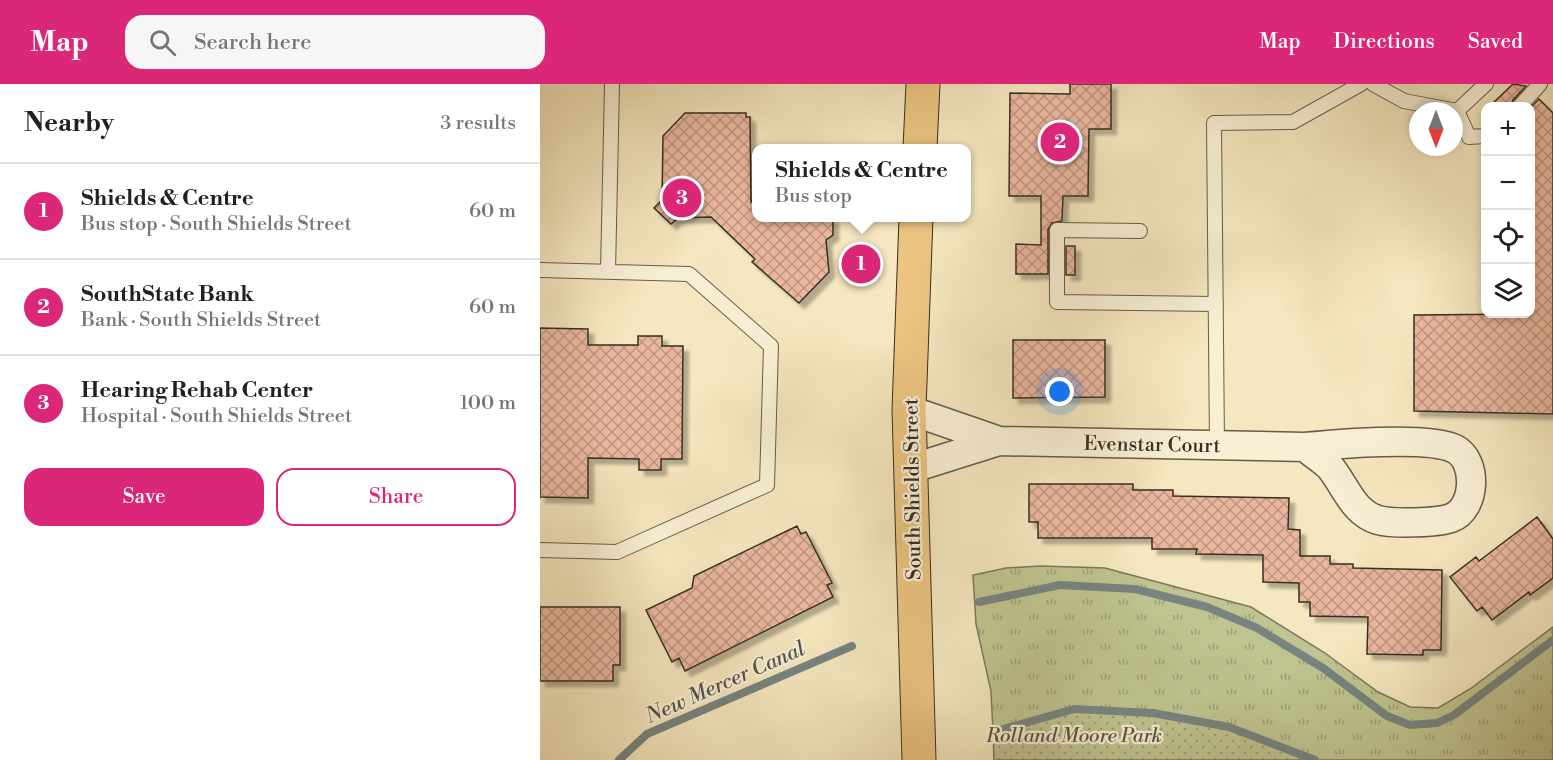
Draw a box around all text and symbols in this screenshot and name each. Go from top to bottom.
search box [125,15,545,69]
text: Map [30,25,89,60]
icon: search [146,26,179,59]
text: Search here [194,29,311,56]
text: Map [1259,29,1301,55]
text: Directions [1334,29,1435,55]
text: Saved [1468,29,1523,55]
north arrow [1409,102,1463,156]
map controls [1481,102,1535,318]
button: + [1481,102,1535,156]
text: Nearby [24,107,114,139]
text: 3 results [440,111,516,136]
pin: 2 [1040,120,1080,164]
popup [752,144,971,222]
button: − [1481,156,1535,210]
text: Shields & Centre [775,157,948,184]
pin: 3 [662,176,702,220]
text: Bus stop [775,184,852,209]
text: Shields & Centre [81,185,253,212]
text: 1 [39,199,48,224]
text: 60 m [469,199,516,224]
button: locate [1481,210,1535,264]
text: Bus stop · South Shields Street [81,212,352,237]
pin: 1 [842,242,880,286]
button: layers [1481,264,1535,318]
text: SouthState Bank [81,281,254,308]
text: 2 [37,295,50,320]
text: 60 m [469,295,516,320]
text: Bank · South Shields Street [81,308,321,333]
text: Hearing Rehab Center [81,377,313,404]
your location [1045,377,1074,406]
text: 3 [37,391,50,416]
text: 100 m [460,391,516,416]
street label: South Shields Street [899,398,928,580]
text: Hospital · South Shields Street [81,404,352,429]
street label: Evenstar Court [1083,432,1221,459]
button: Save [24,468,264,526]
button: Share [276,468,516,526]
water label: New Mercer Canal [641,636,809,730]
park label: Rolland Moore Park [985,724,1162,749]

